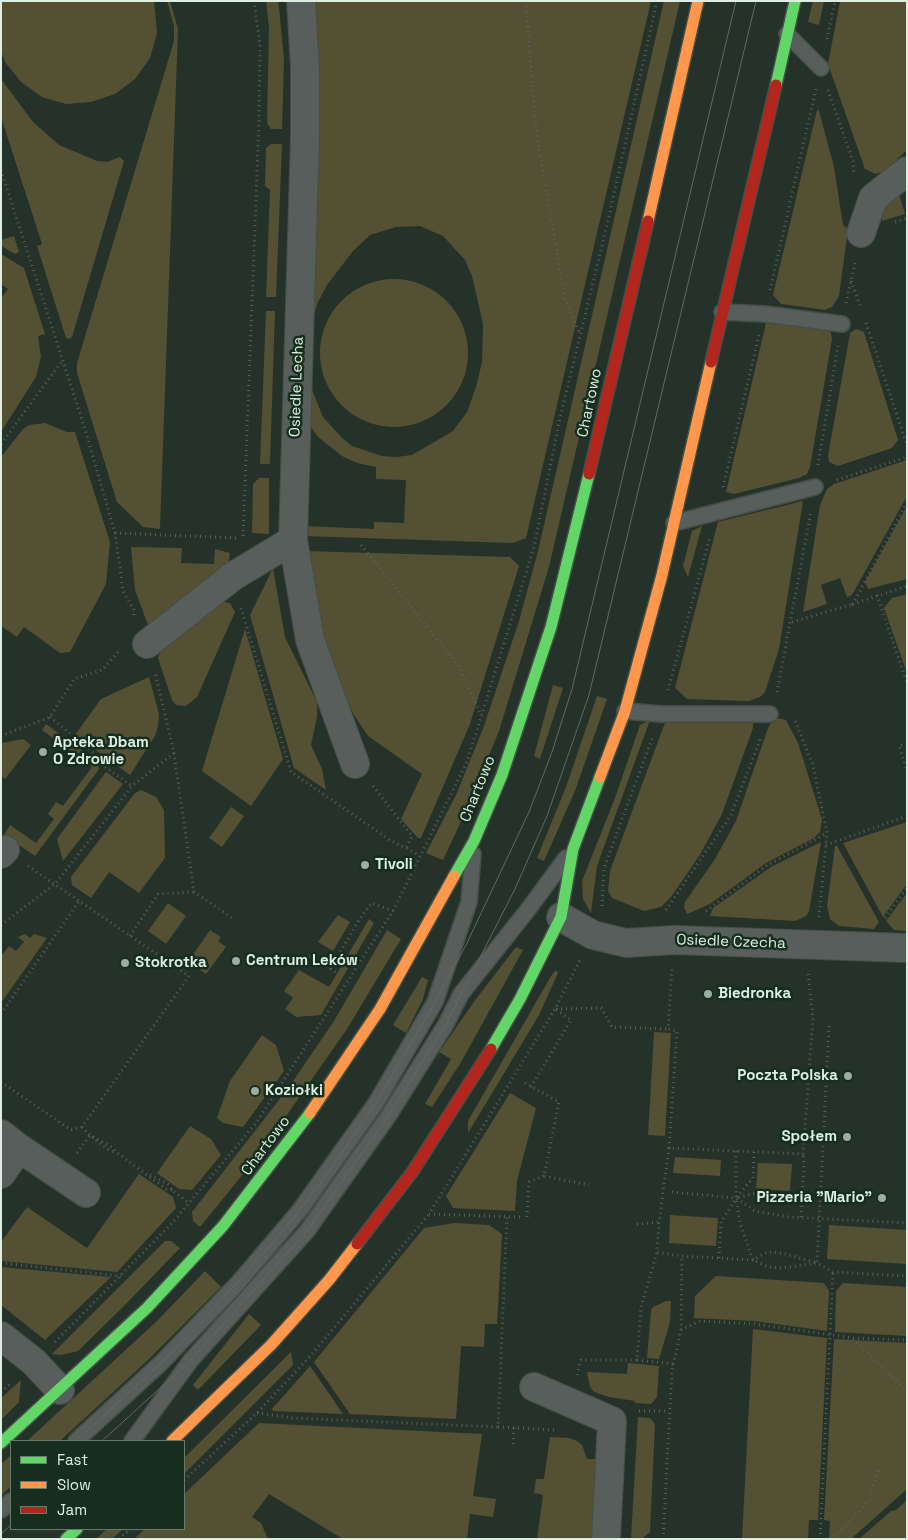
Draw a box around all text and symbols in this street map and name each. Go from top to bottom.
street label: Osiedle Lecha [286,337,308,437]
street label: Chartowo [574,367,606,439]
place label: Apteka Dbam O Zdrowie [53,734,149,769]
marker: Apteka Dbam O Zdrowie [37,746,49,758]
street label: Chartowo [457,753,499,825]
place label: Tivoli [375,856,413,874]
marker: Tivoli [359,859,371,871]
street label: Osiedle Czecha [676,931,786,953]
place label: Centrum Leków [246,952,358,970]
place label: Stokrotka [135,954,207,972]
marker: Centrum Leków [230,955,242,967]
marker: Stokrotka [119,957,131,969]
place label: Biedronka [718,985,791,1003]
marker: Biedronka [702,988,714,1000]
place label: Poczta Polska [737,1067,838,1085]
marker: Poczta Polska [842,1070,854,1082]
place label: Koziołki [265,1082,323,1100]
marker: Koziołki [249,1085,261,1097]
street label: Chartowo [238,1113,294,1179]
place label: Społem [781,1128,837,1146]
marker: Społem [841,1131,853,1143]
place label: Pizzeria "Mario" [756,1189,872,1207]
marker: Pizzeria "Mario" [876,1192,888,1204]
legend [10,1440,185,1530]
text: Fast [57,1450,88,1469]
text: Slow [57,1475,91,1494]
text: Jam [57,1500,87,1519]

